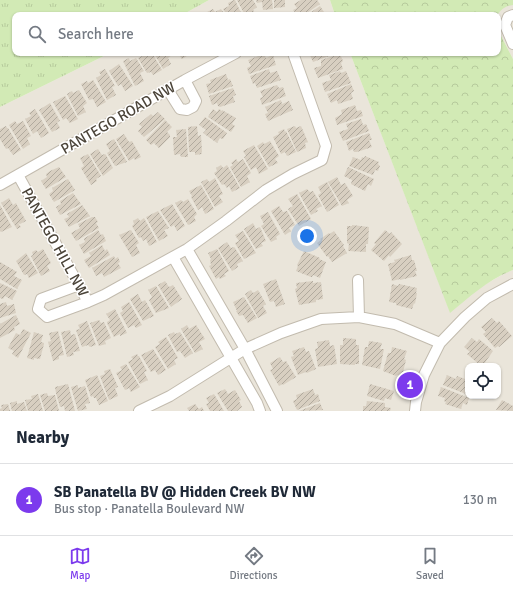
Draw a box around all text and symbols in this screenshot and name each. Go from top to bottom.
search box [12,12,501,56]
icon: search [26,23,48,45]
text: Search here [58,25,134,43]
street label: PANTEGO ROAD NW [58,78,179,158]
street label: PANTEGO HILL NW [18,184,92,300]
your location [297,226,317,246]
map controls [465,363,501,399]
button: locate [465,363,501,399]
pin: 1 [397,370,423,400]
text: Nearby [16,427,69,448]
text: SB Panatella BV @ Hidden Creek BV NW [54,483,316,501]
text: 1 [25,492,33,508]
text: 130 m [463,492,497,508]
text: Bus stop · Panatella Boulevard NW [54,501,245,517]
tab: Map [69,545,91,582]
tab: Directions [230,545,278,582]
tab: Saved [416,545,444,582]

